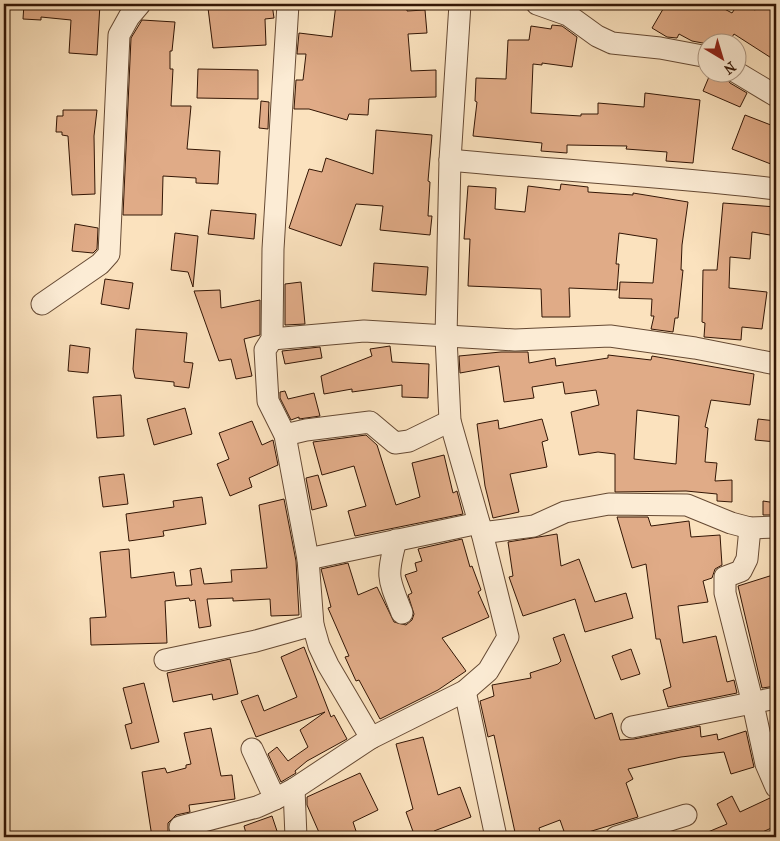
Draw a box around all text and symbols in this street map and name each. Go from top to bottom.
north arrow [698,32,748,82]
text: N [720,58,739,78]

